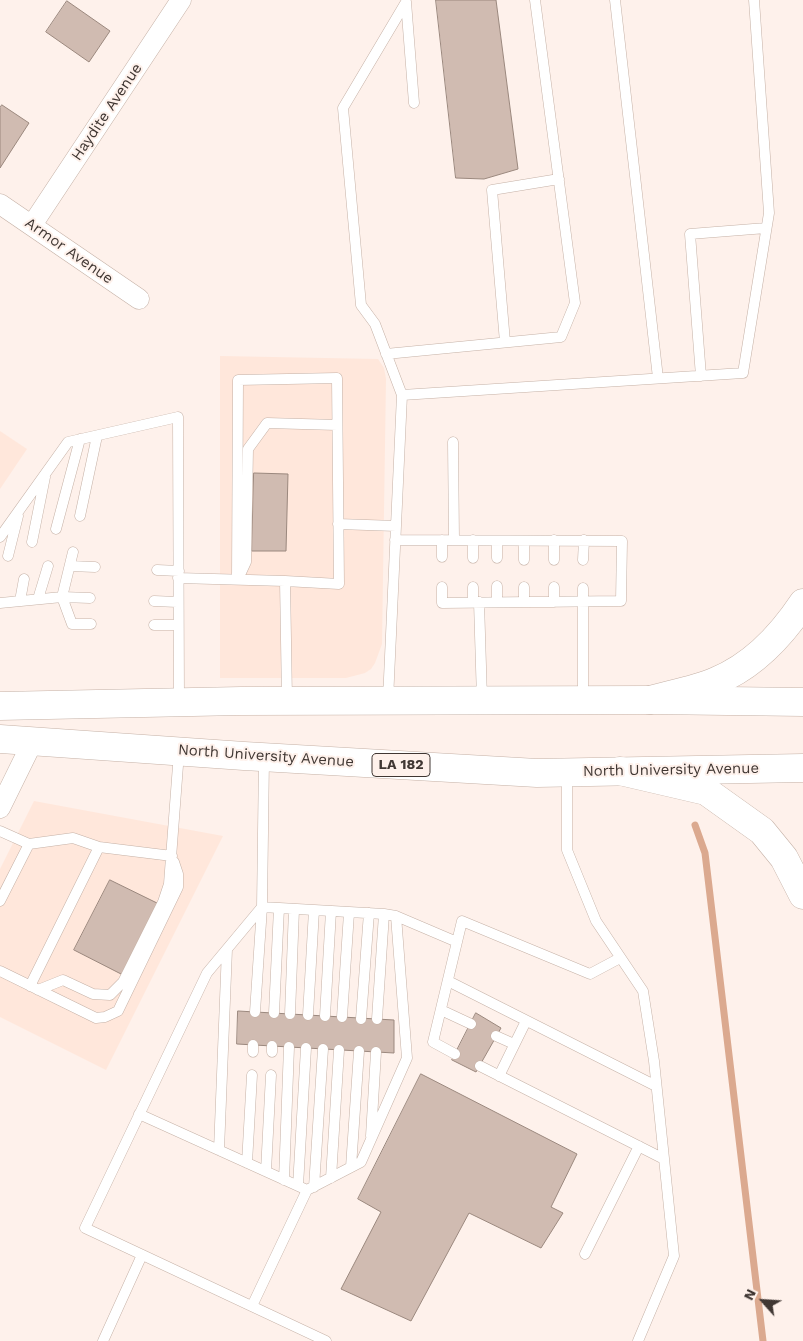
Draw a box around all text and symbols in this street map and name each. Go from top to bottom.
street label: Haydite Avenue [68,60,146,164]
street label: Armor Avenue [21,214,117,288]
street label: North University Avenue [177,741,355,771]
road number: LA 182 [372,754,430,776]
street label: North University Avenue [583,759,759,781]
north arrow [738,1276,788,1326]
text: N [740,1286,759,1303]

